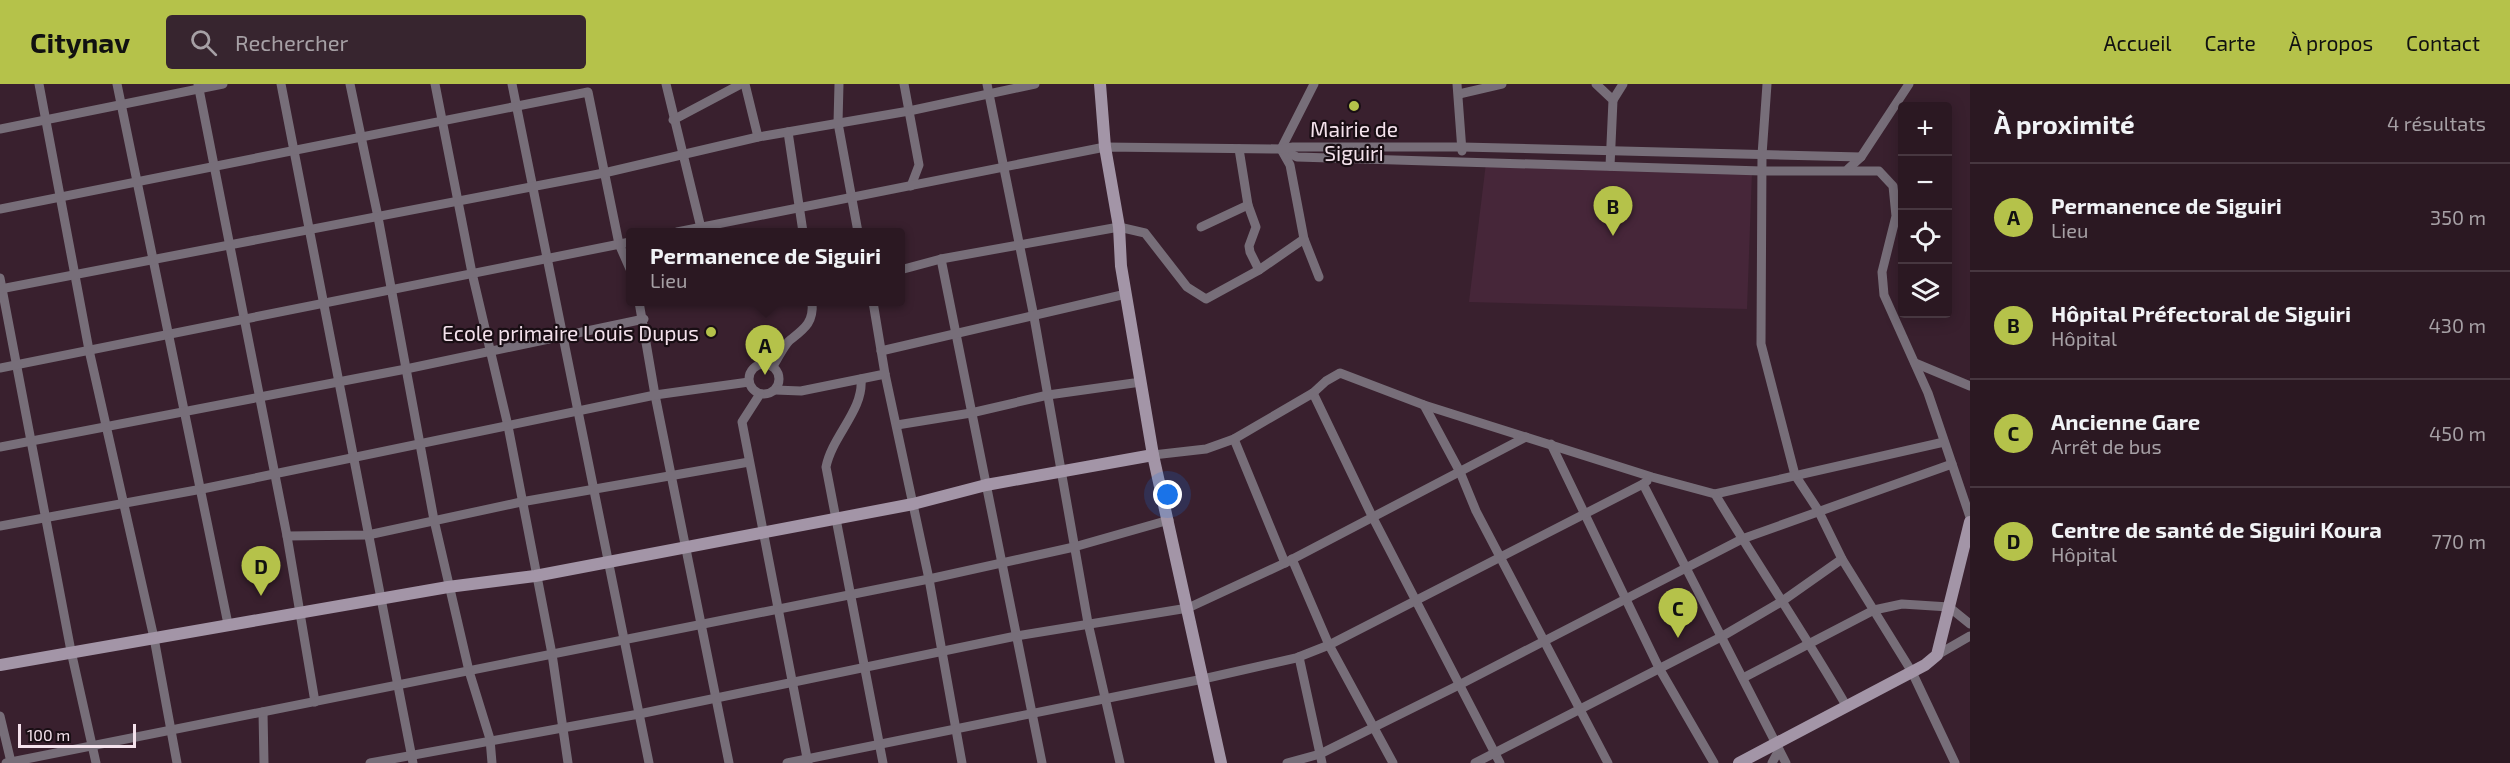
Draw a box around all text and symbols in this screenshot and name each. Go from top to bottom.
search box [166,15,586,69]
text: Citynav [30,25,130,59]
icon: search [187,26,220,59]
text: Rechercher [235,29,348,55]
text: Accueil [2103,30,2172,55]
text: Carte [2205,30,2256,55]
text: À propos [2289,30,2373,55]
text: Contact [2406,30,2480,55]
marker: Mairie de Siguiri [1347,99,1361,113]
map controls [1898,102,1952,318]
button: + [1898,102,1952,156]
text: À proximité [1994,108,2135,139]
text: 4 résultats [2387,111,2486,135]
place label: Mairie de Siguiri [1310,116,1398,165]
button: − [1898,156,1952,210]
pin: B [1594,186,1632,236]
text: Permanence de Siguiri [2051,192,2282,218]
text: A [2007,205,2020,229]
text: 350 m [2430,205,2486,229]
button: locate [1898,210,1952,264]
text: Lieu [2051,218,2088,242]
popup [626,228,905,306]
text: Permanence de Siguiri [650,242,881,268]
button: layers [1898,264,1952,318]
text: Lieu [650,268,687,292]
text: Hôpital Préfectoral de Siguiri [2051,300,2351,326]
text: B [2007,313,2020,337]
text: 430 m [2429,313,2486,337]
place label: Ecole primaire Louis Dupus [442,320,699,345]
marker: Ecole primaire Louis Dupus [704,325,718,339]
pin: A [746,326,784,375]
text: Hôpital [2051,326,2117,350]
text: Ancienne Gare [2051,408,2200,434]
text: C [2008,421,2019,445]
text: 450 m [2429,421,2486,445]
text: Arrêt de bus [2051,434,2162,458]
your location [1153,480,1182,509]
text: Centre de santé de Siguiri Koura [2051,516,2382,542]
text: D [2007,529,2020,553]
text: 770 m [2431,529,2486,553]
text: Hôpital [2051,542,2117,566]
pin: D [242,546,280,596]
pin: C [1658,588,1698,638]
scale bar [18,721,136,748]
text: 100 m [27,725,70,744]

